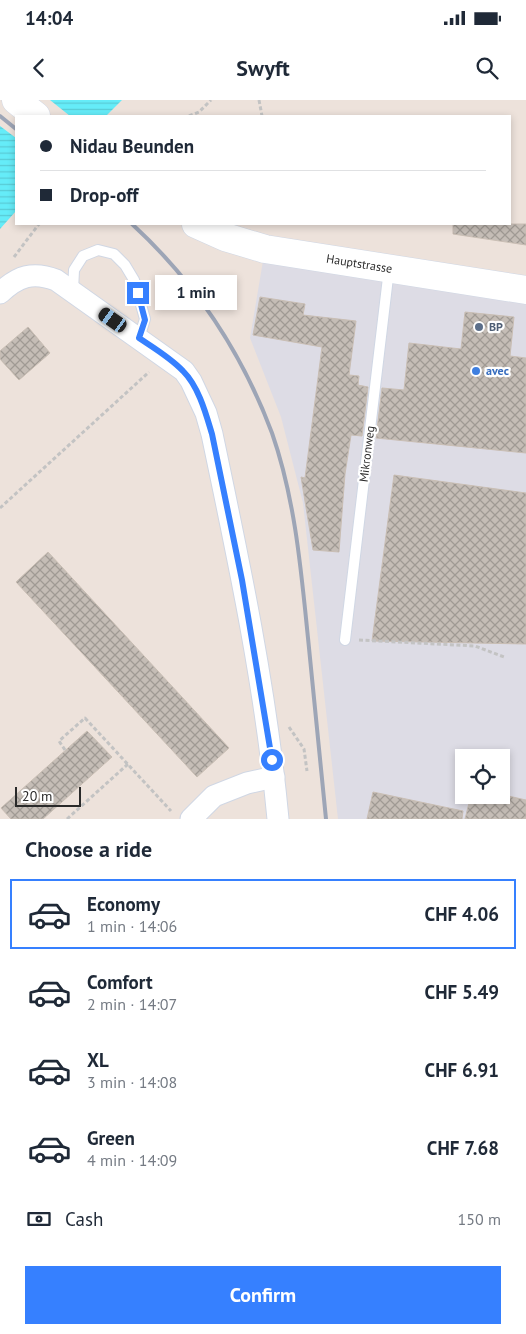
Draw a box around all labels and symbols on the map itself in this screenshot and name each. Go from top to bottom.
street label: Hauptstrasse [325,251,393,276]
callout: 1 min [156,276,238,310]
route end [127,282,149,304]
car [96,305,129,335]
place label: BP [489,319,503,334]
marker: BP [473,321,485,333]
place label: avec [486,363,509,378]
marker: avec [470,365,482,377]
street label: Mikronweg [356,425,377,483]
route start [261,749,283,771]
scale bar [15,784,81,807]

